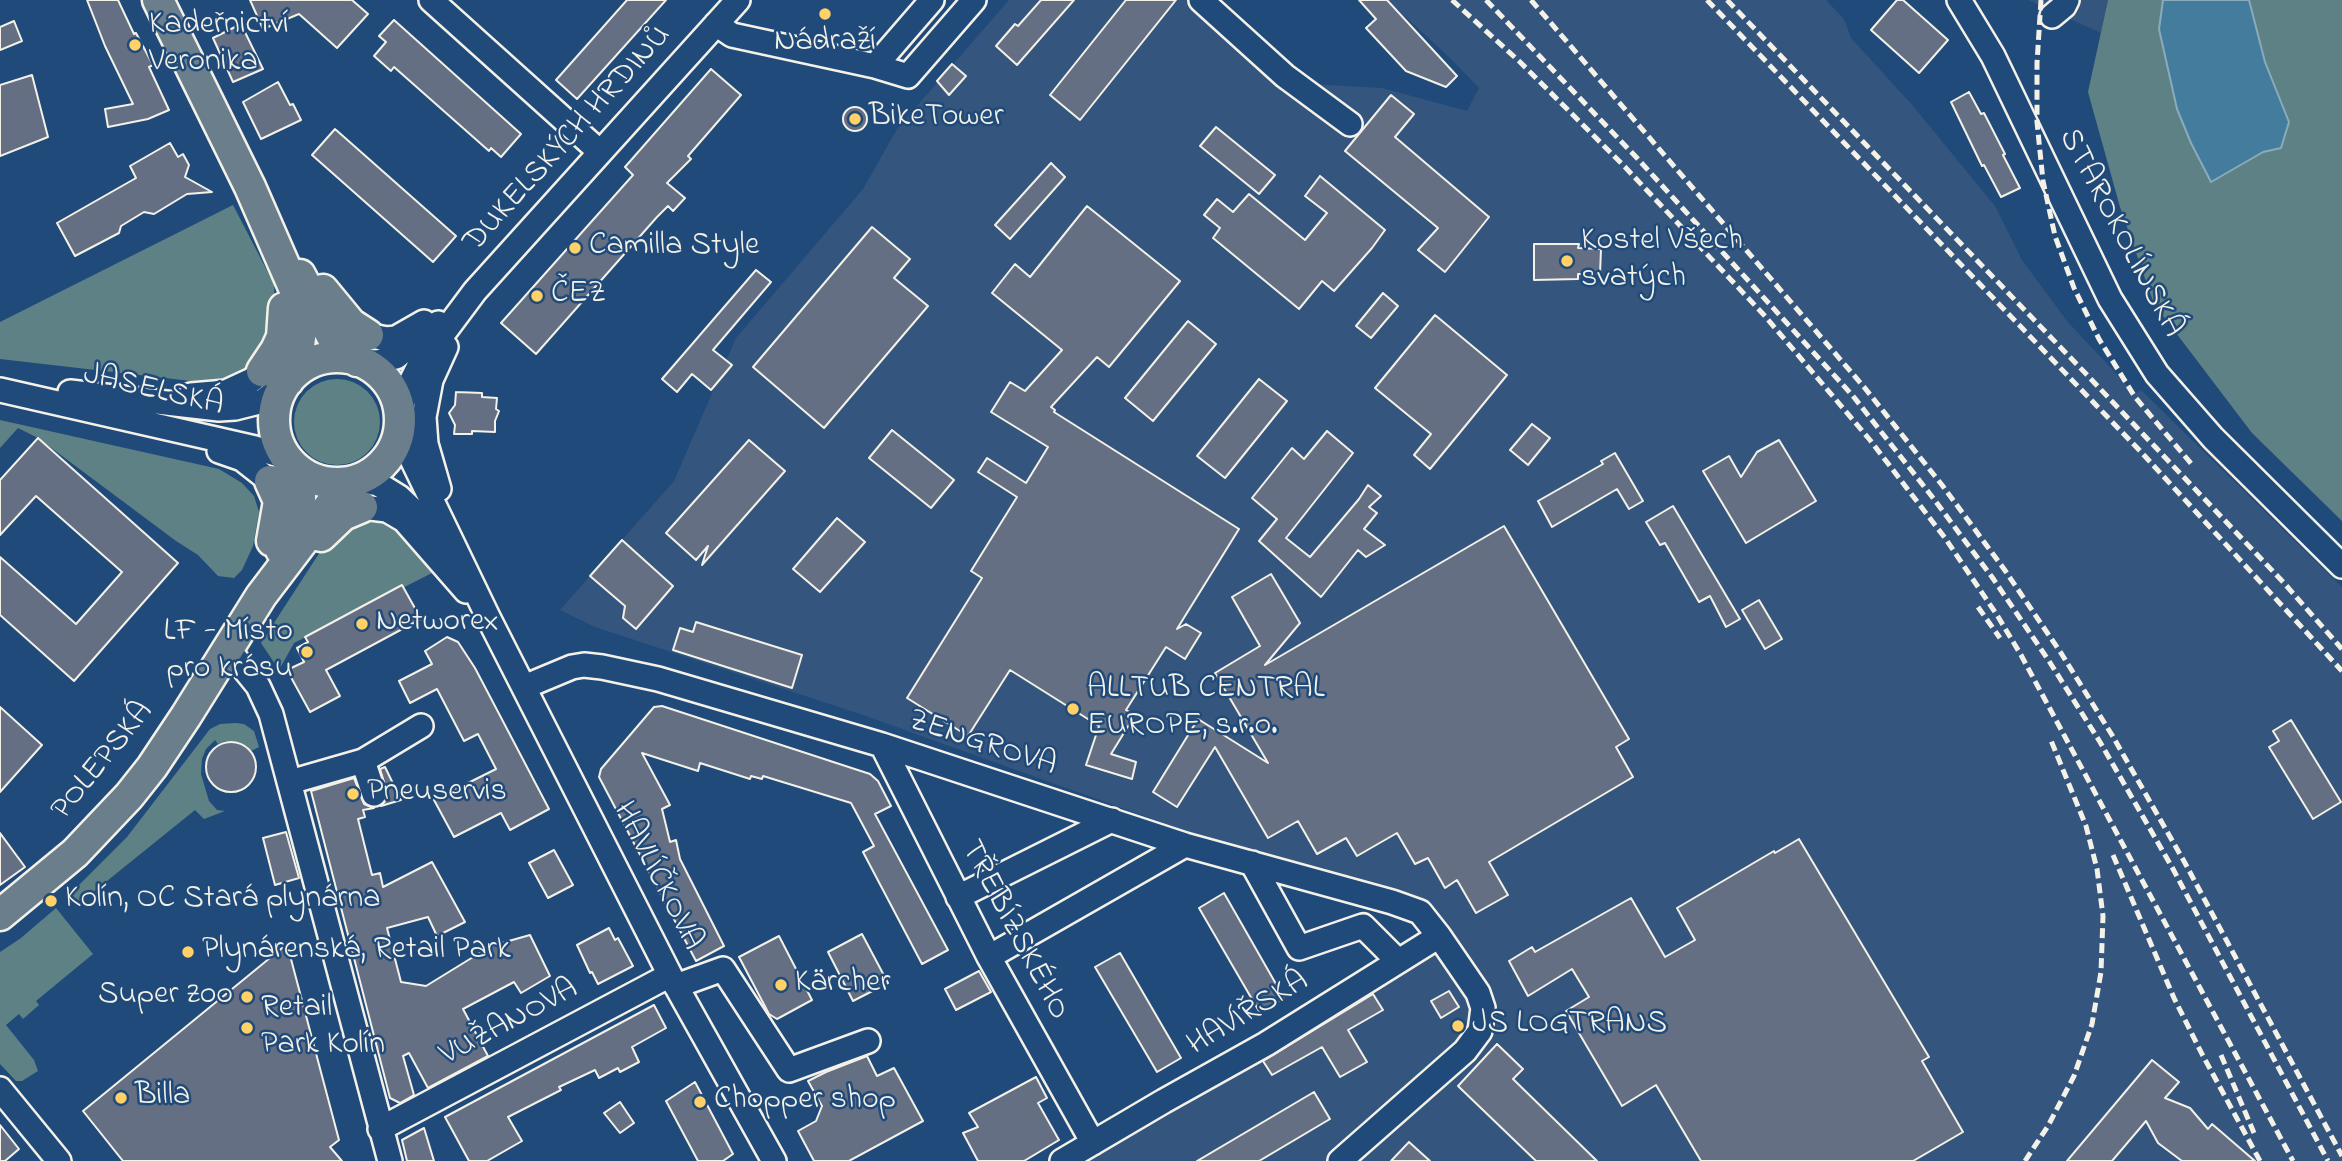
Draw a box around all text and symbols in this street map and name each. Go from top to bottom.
marker: Nádraží [817,6,833,22]
place label: Kadeřnictví Veronika [149,8,289,83]
street label: DUKELSKÝCH HRDINŮ [457,19,681,261]
place label: Nádraží [774,25,876,63]
marker: Kadeřnictví Veronika [127,37,143,53]
place label: BikeTower [869,100,1004,138]
marker: BikeTower [847,111,863,127]
street label: STAROKOLÍNSKÁ [2048,123,2190,345]
place label: Kostel Všech svatých [1581,224,1743,299]
place label: Camilla Style [589,229,759,267]
marker: Camilla Style [567,240,583,256]
marker: Kostel Všech svatých [1559,253,1575,269]
place label: ČEZ [551,277,606,315]
marker: ČEZ [529,288,545,304]
street label: JASELSKÁ [79,357,227,427]
place label: Networex [376,605,499,643]
place label: LF - Místo pro krásu [164,615,293,690]
marker: Networex [354,616,370,632]
marker: LF - Místo pro krásu [299,644,315,660]
place label: ALLTUB CENTRAL EUROPE, s.r.o. [1087,672,1325,747]
street label: POLEPSKÁ [45,695,163,829]
marker: ALLTUB CENTRAL EUROPE, s.r.o. [1065,701,1081,717]
street label: ZENGROVA [903,703,1061,787]
place label: Pneuservis [367,775,507,813]
marker: Pneuservis [345,786,361,802]
street label: HAVLÍČKOVA [602,796,710,958]
street label: TŘEBÍZSKÉHO [950,835,1076,1027]
place label: Kolín, OC Stará plynárna [65,882,380,920]
marker: Kolín, OC Stará plynárna [43,893,59,909]
place label: Plynárenská, Retail Park [202,933,511,971]
marker: Plynárenská, Retail Park [180,944,196,960]
street label: HAVÍŘSKÁ [1182,964,1316,1066]
place label: Kärcher [795,966,890,1004]
street label: VUŽANOVA [435,972,585,1076]
marker: Kärcher [773,977,789,993]
place label: Super zoo [98,978,233,1016]
marker: Super zoo [239,989,255,1005]
place label: Retail Park Kolín [261,991,385,1066]
place label: JS LOGTRANS [1472,1007,1667,1045]
marker: JS LOGTRANS [1450,1018,1466,1034]
marker: Retail Park Kolín [239,1020,255,1036]
place label: Billa [135,1079,190,1117]
place label: Chopper shop [714,1083,896,1121]
marker: Billa [113,1090,129,1106]
marker: Chopper shop [692,1094,708,1110]

